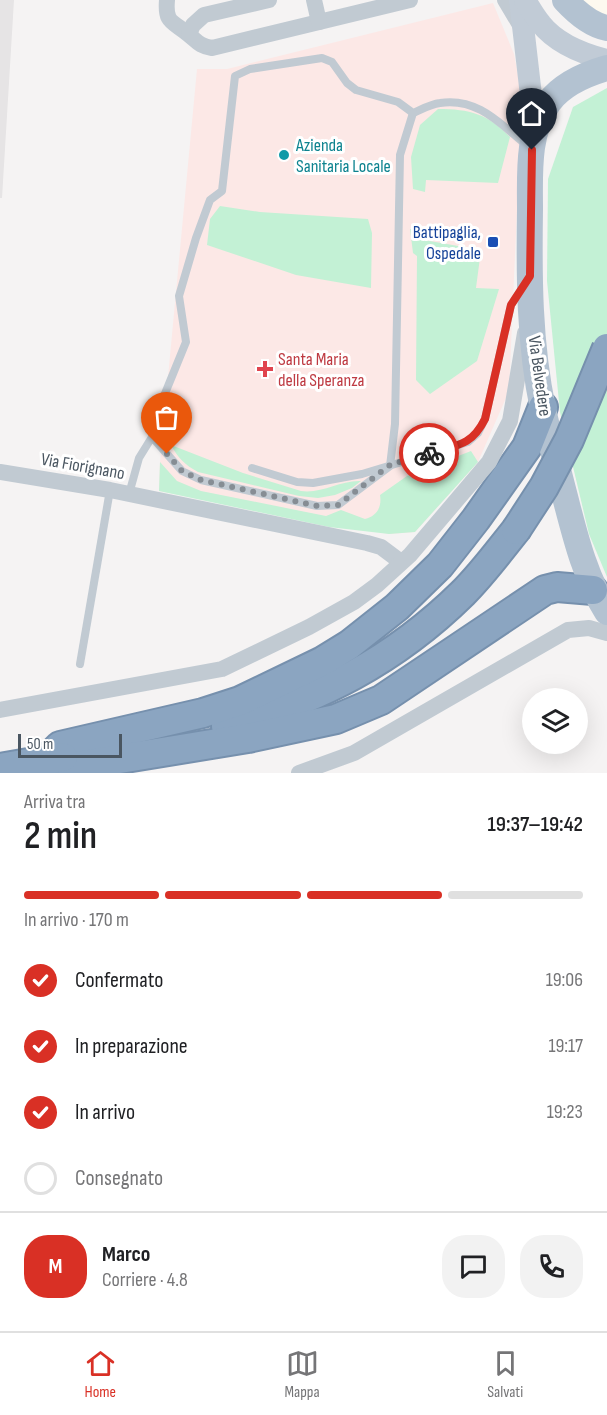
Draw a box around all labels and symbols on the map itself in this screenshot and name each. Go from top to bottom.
pin [506,88,557,150]
place label: Azienda Sanitaria Locale [295,135,391,177]
marker: Azienda Sanitaria Locale [277,148,291,162]
place label: Battipaglia, Ospedale [413,222,481,264]
marker: Battipaglia, Ospedale [486,235,500,249]
street label: Via Belvedere [523,335,556,418]
place label: Santa Maria della Speranza [278,349,365,391]
marker: Santa Maria della Speranza [256,360,274,378]
pin [141,392,192,454]
courier [399,423,459,483]
street label: Via Fiorignano [39,449,126,484]
scale bar [18,731,122,758]

